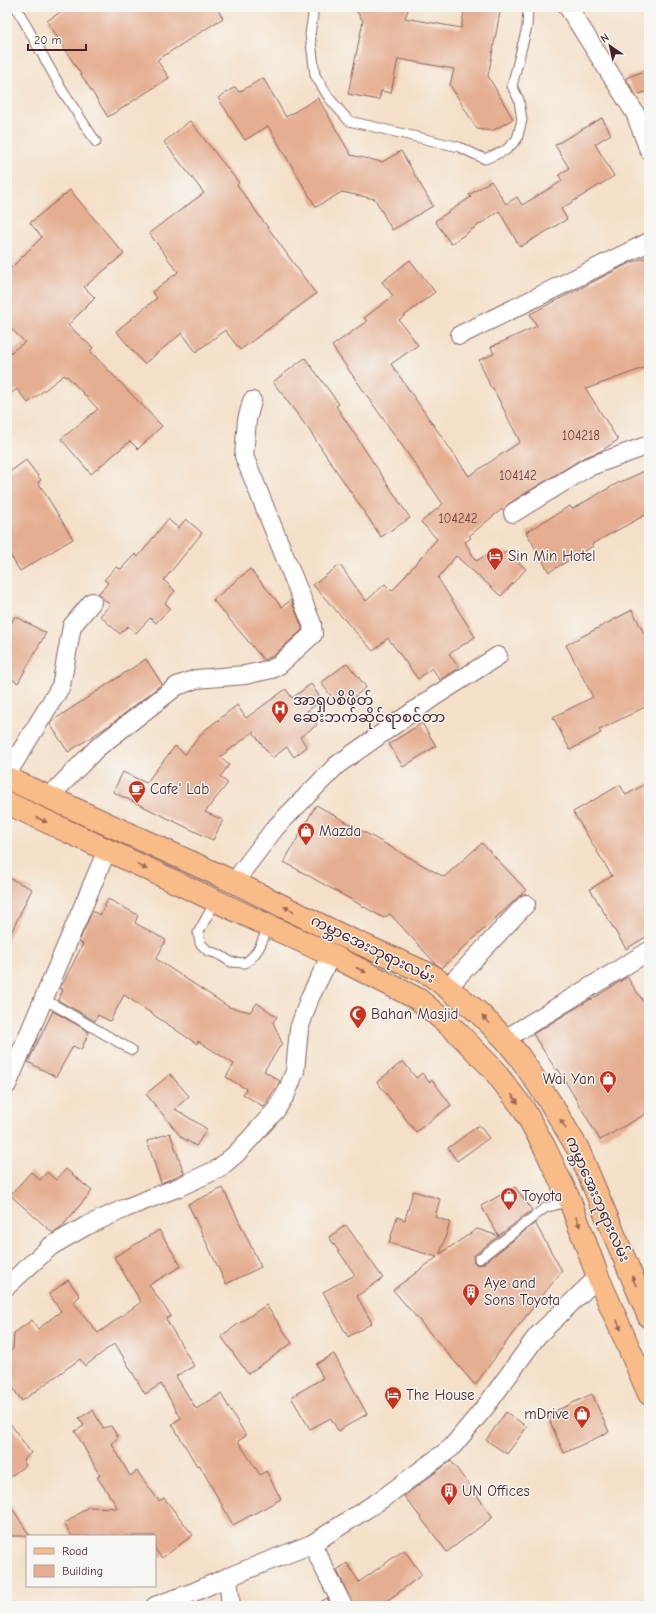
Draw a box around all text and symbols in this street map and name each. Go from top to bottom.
scale bar [28,26,86,52]
north arrow [590,26,630,66]
text: N [598,31,611,46]
text: 20 m [34,33,62,47]
house number: 104218 [562,428,600,443]
house number: 104142 [499,468,537,483]
house number: 104242 [438,511,478,526]
hotel icon: Sin Min Hotel [485,546,505,571]
place label: Sin Min Hotel [508,547,596,565]
place label: အာရှပစိဖိတ် ဆေးဘက်ဆိုင်ရာစင်တာ [293,690,446,729]
hospital icon: အာရှပစိဖိတ် ဆေးဘက်ဆိုင်ရာစင်တာ [270,699,290,724]
cafe icon: Cafe' Lab [127,779,147,804]
place label: Cafe' Lab [150,780,209,798]
one-way arrow [37,817,48,823]
shop icon: Mazda [296,821,316,846]
place label: Mazda [319,822,361,840]
one-way arrow [137,864,148,870]
one-way arrow [283,906,295,912]
street label: ကမ္ဘာအေးဘုရားလမ်း [307,910,438,990]
one-way arrow [355,967,367,973]
mosque icon: Bahan Masjid [348,1004,368,1029]
place label: Bahan Masjid [371,1005,459,1023]
one-way arrow [481,1015,491,1025]
shop icon: Wai Yan [598,1069,618,1094]
place label: Wai Yan [543,1070,595,1088]
one-way arrow [511,1093,520,1104]
one-way arrow [560,1118,567,1130]
street label: ကမ္ဘာအေးဘုရားလမ်း [559,1133,635,1266]
shop icon: Toyota [499,1186,519,1211]
place label: Toyota [522,1187,562,1205]
one-way arrow [575,1216,581,1228]
place label: Aye and Sons Toyota [484,1274,560,1309]
one-way arrow [631,1275,637,1286]
building icon: Aye and Sons Toyota [461,1282,481,1307]
one-way arrow [617,1320,623,1332]
hotel icon: The House [383,1385,403,1410]
place label: The House [406,1386,475,1404]
shop icon: mDrive [572,1404,592,1429]
place label: mDrive [524,1405,569,1423]
building icon: UN Offices [439,1481,459,1506]
place label: UN Offices [462,1482,530,1500]
legend [26,1535,156,1587]
text: Road [62,1544,88,1558]
text: Building [62,1564,103,1578]

